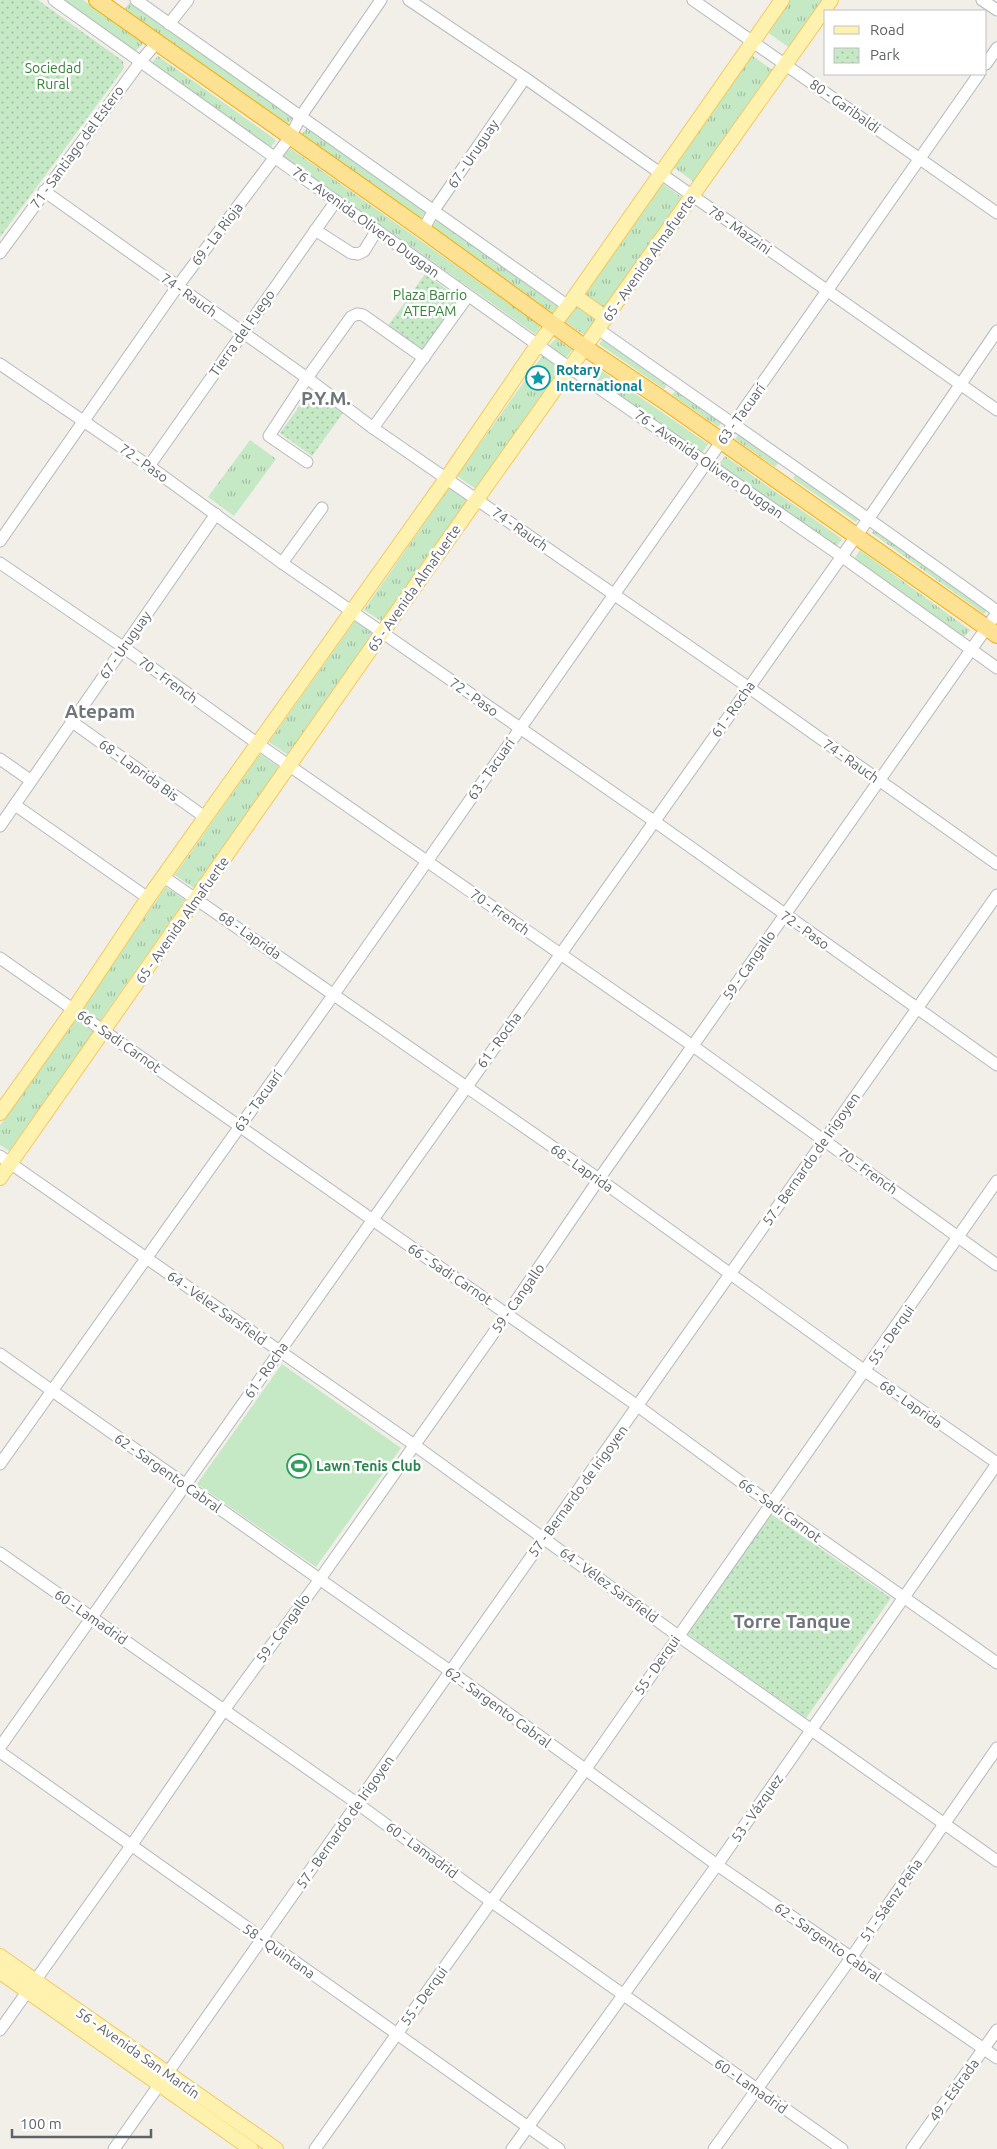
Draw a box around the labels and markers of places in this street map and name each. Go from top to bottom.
place label: Rotary International [556,362,642,394]
place icon: Rotary International [525,365,551,391]
sports icon: Lawn Tenis Club [286,1453,312,1479]
place label: Lawn Tenis Club [316,1458,421,1474]

